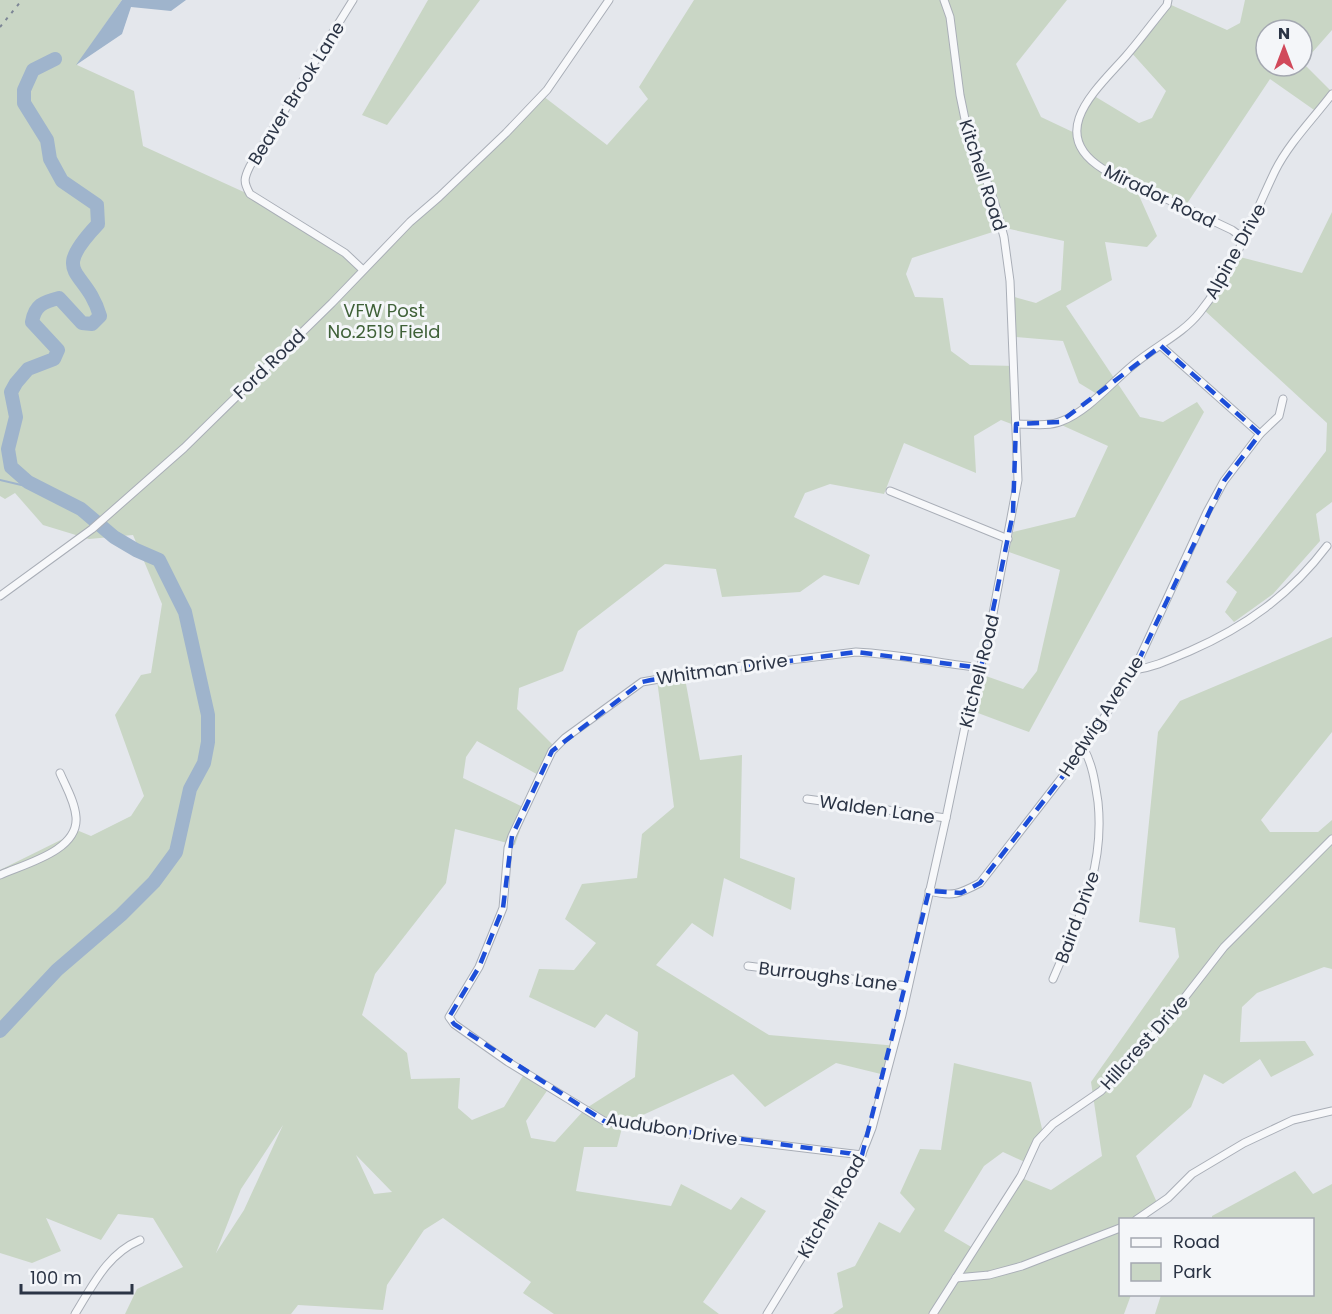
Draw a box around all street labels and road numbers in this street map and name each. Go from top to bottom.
street label: Beaver Brook Lane [242,17,350,169]
street label: Kitchell Road [953,116,1013,234]
street label: Mirador Road [1100,158,1220,234]
street label: Alpine Drive [1198,199,1272,303]
street label: Ford Road [228,323,310,405]
street label: Kitchell Road [953,612,1005,730]
street label: Whitman Drive [655,647,789,691]
street label: Hedwig Avenue [1053,651,1149,781]
street label: Walden Lane [818,789,936,829]
street label: Baird Drive [1049,867,1105,967]
street label: Burroughs Lane [757,955,899,997]
street label: Hillcrest Drive [1094,989,1194,1095]
street label: Audubon Drive [605,1106,739,1152]
street label: Kitchell Road [791,1150,871,1262]

